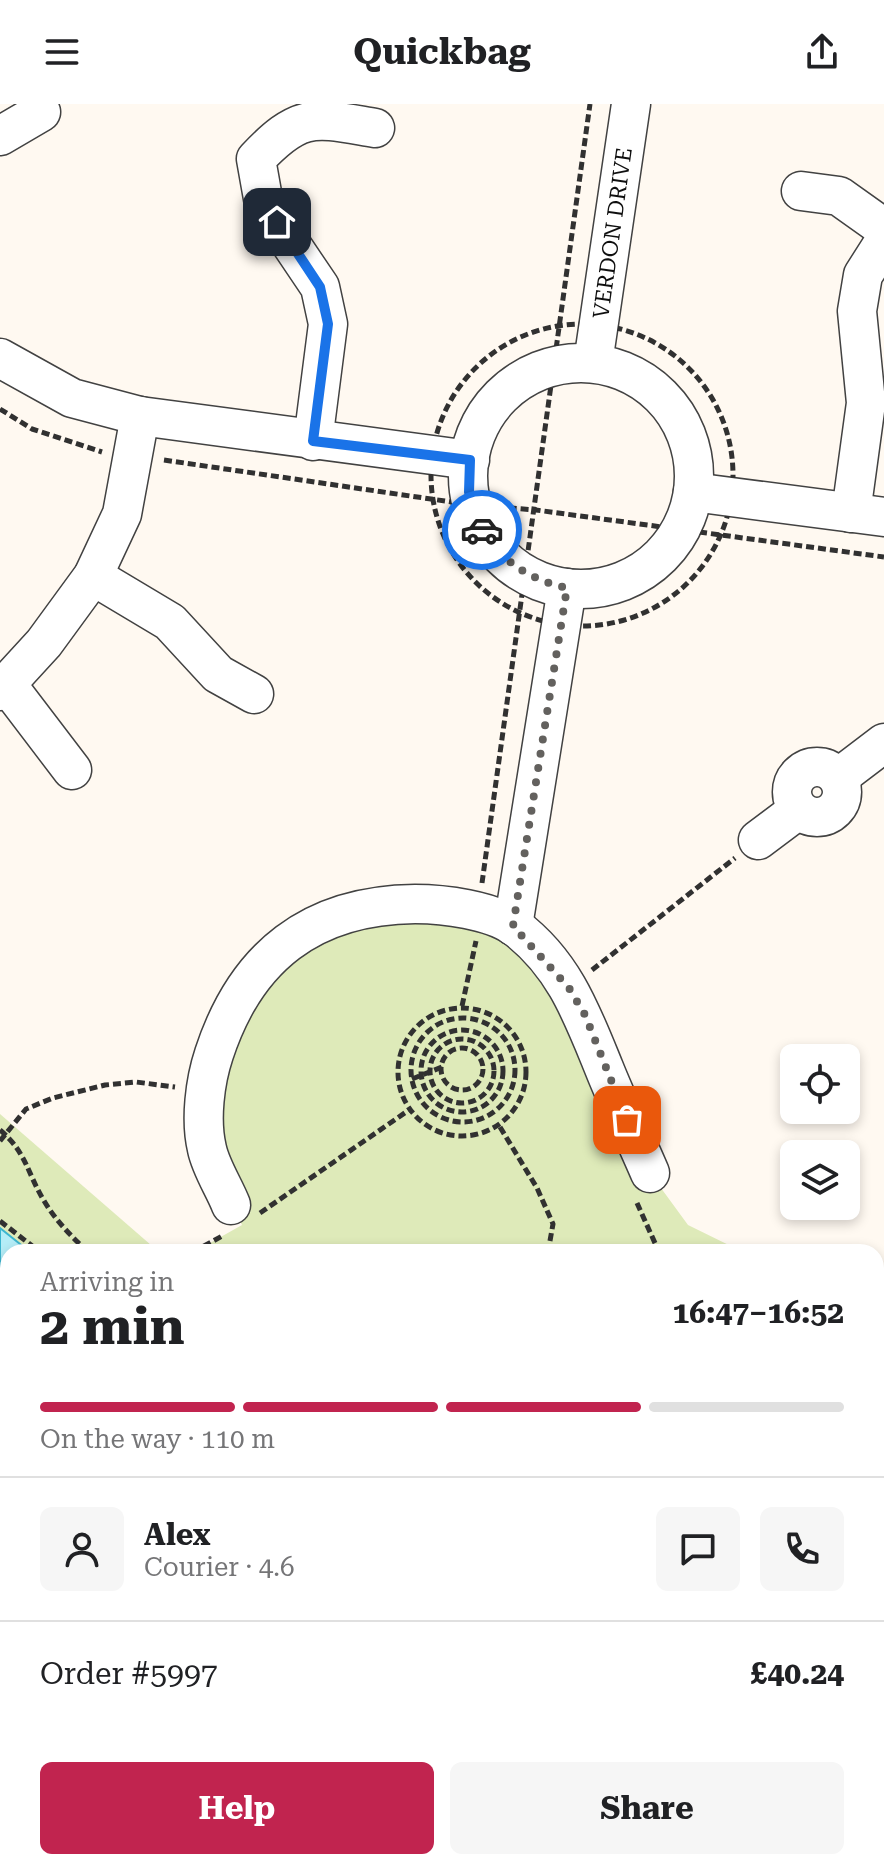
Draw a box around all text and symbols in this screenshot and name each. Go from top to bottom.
icon: menu [40,30,84,74]
icon: share [800,30,844,74]
text: Quickbag [353,31,531,73]
street label: VERDON DRIVE [588,146,637,320]
pin [243,188,311,256]
icon: home [255,200,299,244]
courier [442,490,522,570]
icon: car [460,508,504,552]
map controls [780,1044,860,1220]
button: locate [780,1044,860,1124]
pin [593,1086,661,1154]
icon: bag [605,1098,649,1142]
button: layers [780,1140,860,1220]
text: Arriving in [40,1267,174,1297]
text: 16:47–16:52 [672,1295,844,1330]
text: 2 min [40,1296,185,1357]
text: On the way · 110 m [40,1424,275,1454]
button: person [40,1507,124,1591]
button: chat [656,1507,740,1591]
button: phone [760,1507,844,1591]
text: Alex [144,1517,211,1552]
text: Courier · 4.6 [144,1552,294,1582]
text: Order #5997 [40,1656,218,1691]
text: £40.24 [751,1656,844,1691]
button: Help [40,1762,434,1854]
button: Share [450,1762,844,1854]

